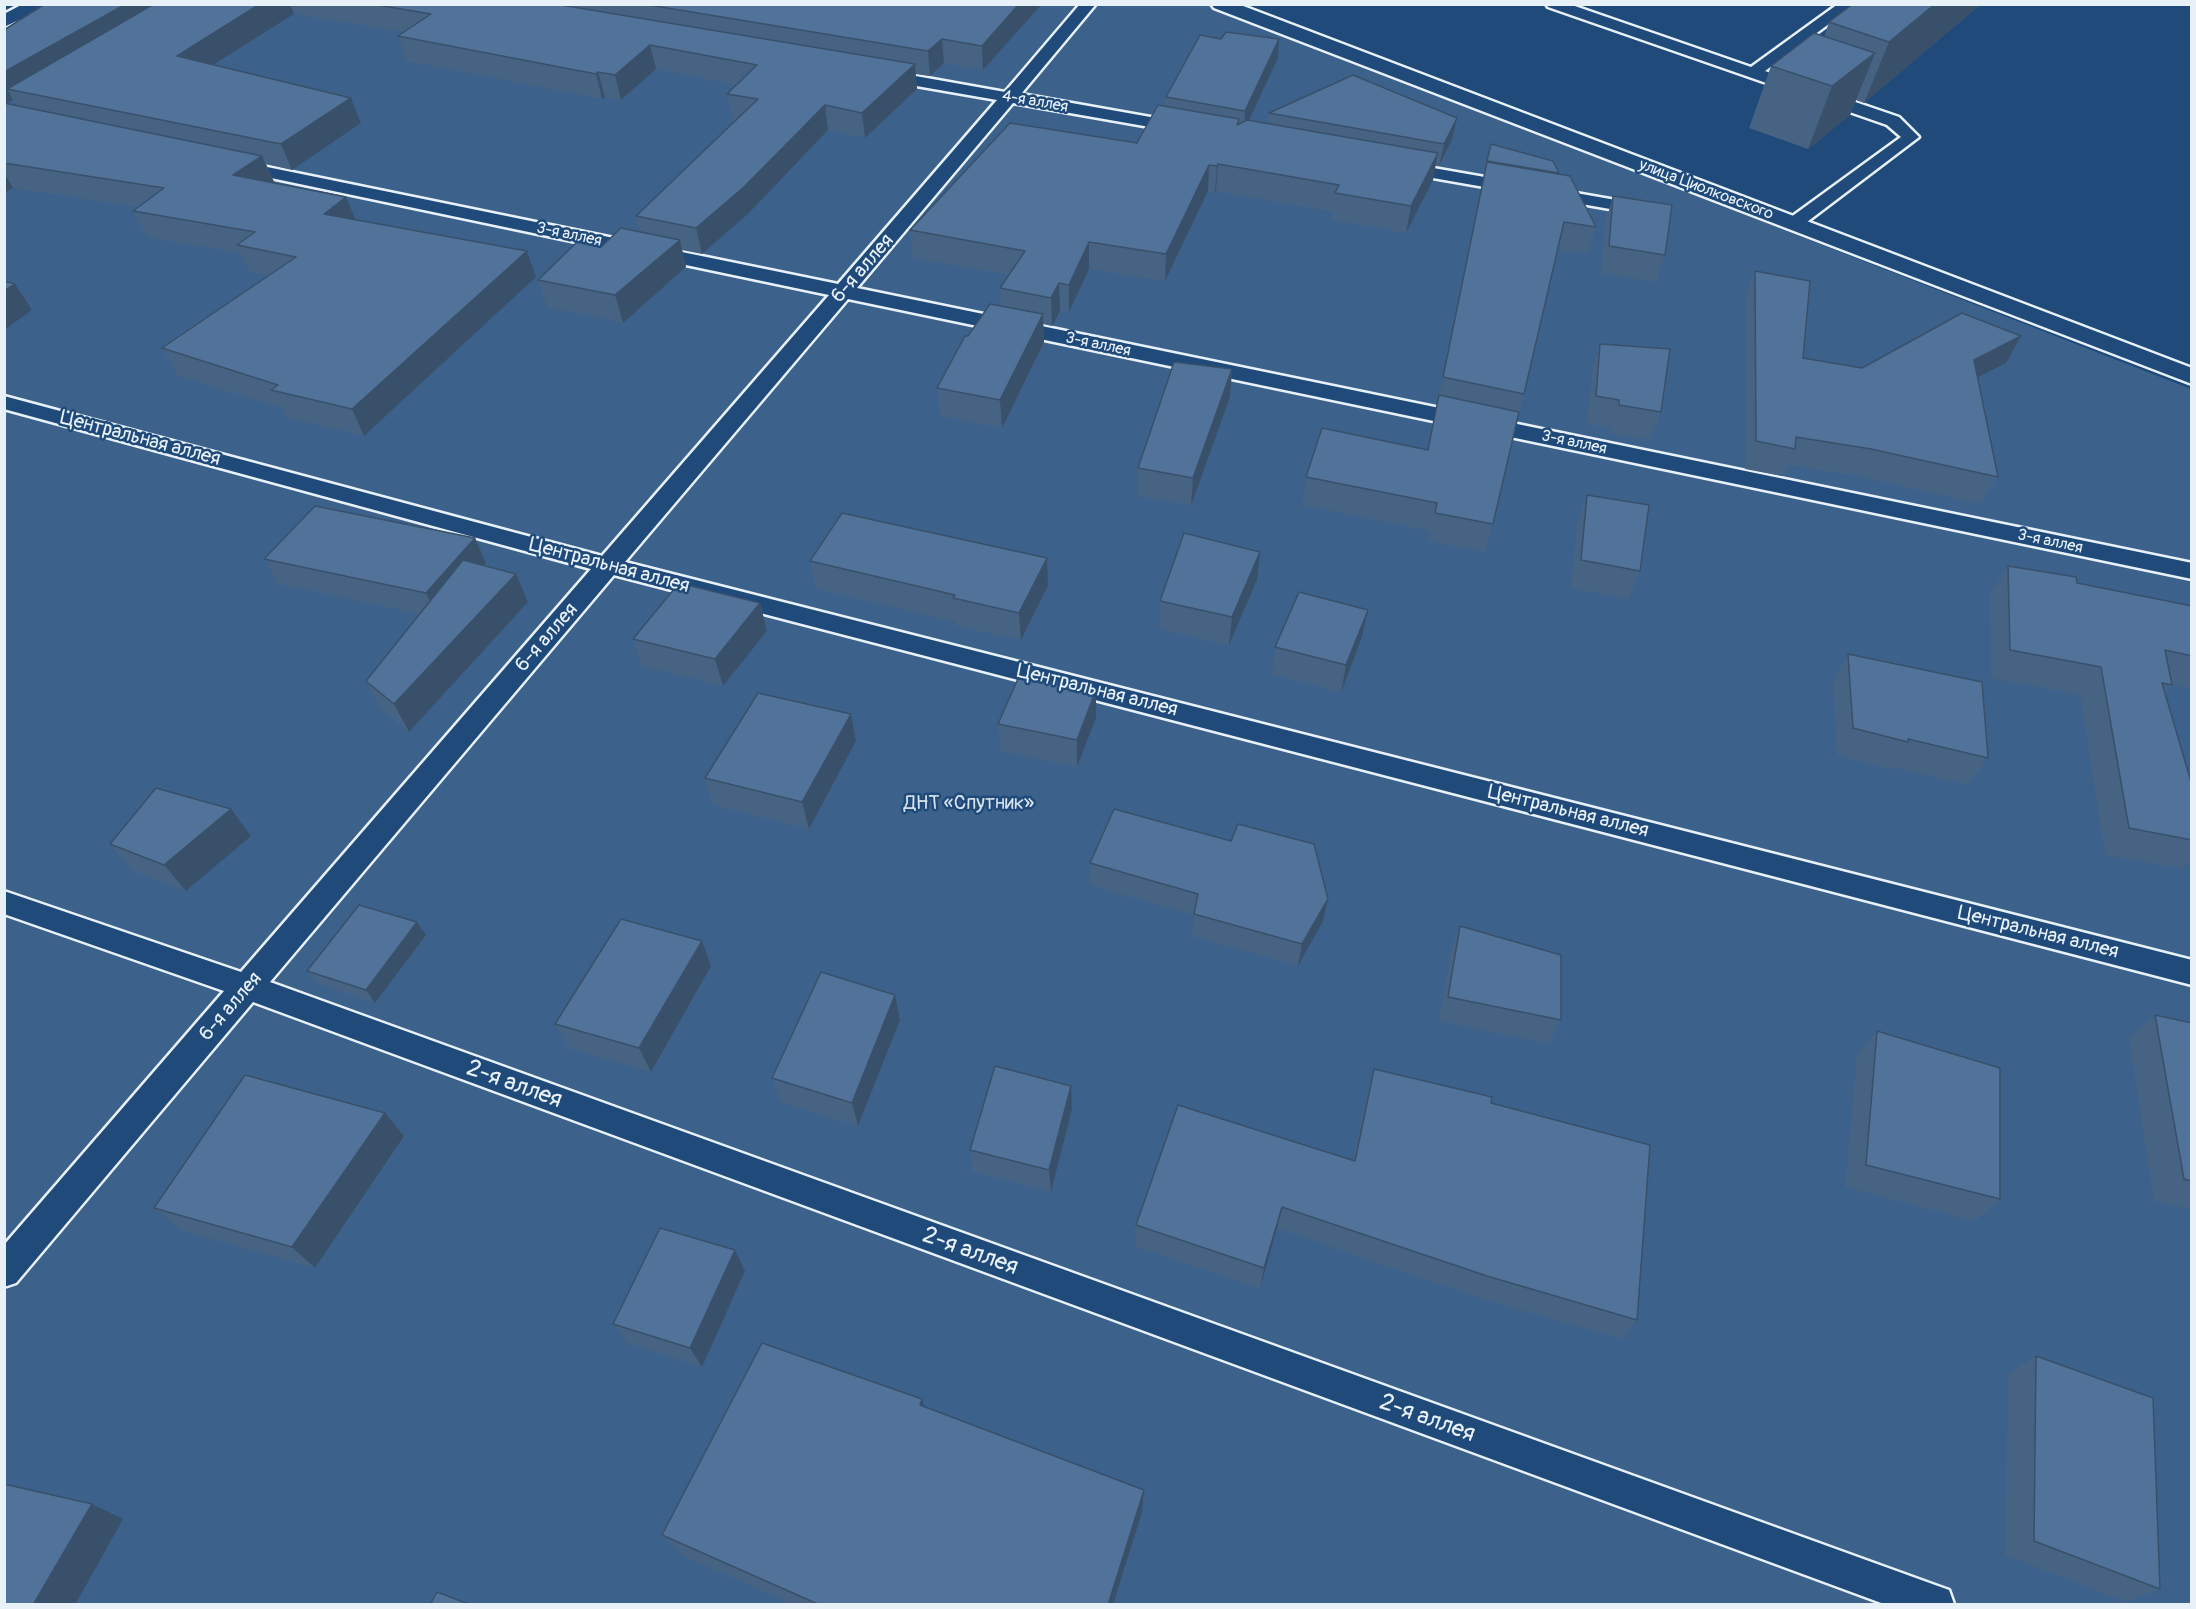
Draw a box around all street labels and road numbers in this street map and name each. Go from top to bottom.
street label: 4-я аллея [1000,87,1070,117]
street label: улица Циолковского [1636,155,1776,225]
street label: 3-я аллея [535,219,603,251]
street label: 6-я аллея [827,230,899,308]
street label: 3-я аллея [1064,329,1132,361]
street label: Центральная аллея [57,406,223,472]
street label: 3-я аллея [1540,427,1608,459]
street label: 3-я аллея [2016,526,2084,558]
street label: Центральная аллея [526,533,692,599]
street label: 6-я аллея [511,599,583,677]
street label: Центральная аллея [1014,659,1180,723]
street label: Центральная аллея [1485,780,1651,844]
street label: Центральная аллея [1955,901,2121,965]
street label: 6-я аллея [195,968,267,1046]
street label: 2-я аллея [462,1054,566,1116]
street label: 2-я аллея [918,1221,1022,1283]
street label: 2-я аллея [1375,1388,1479,1450]

